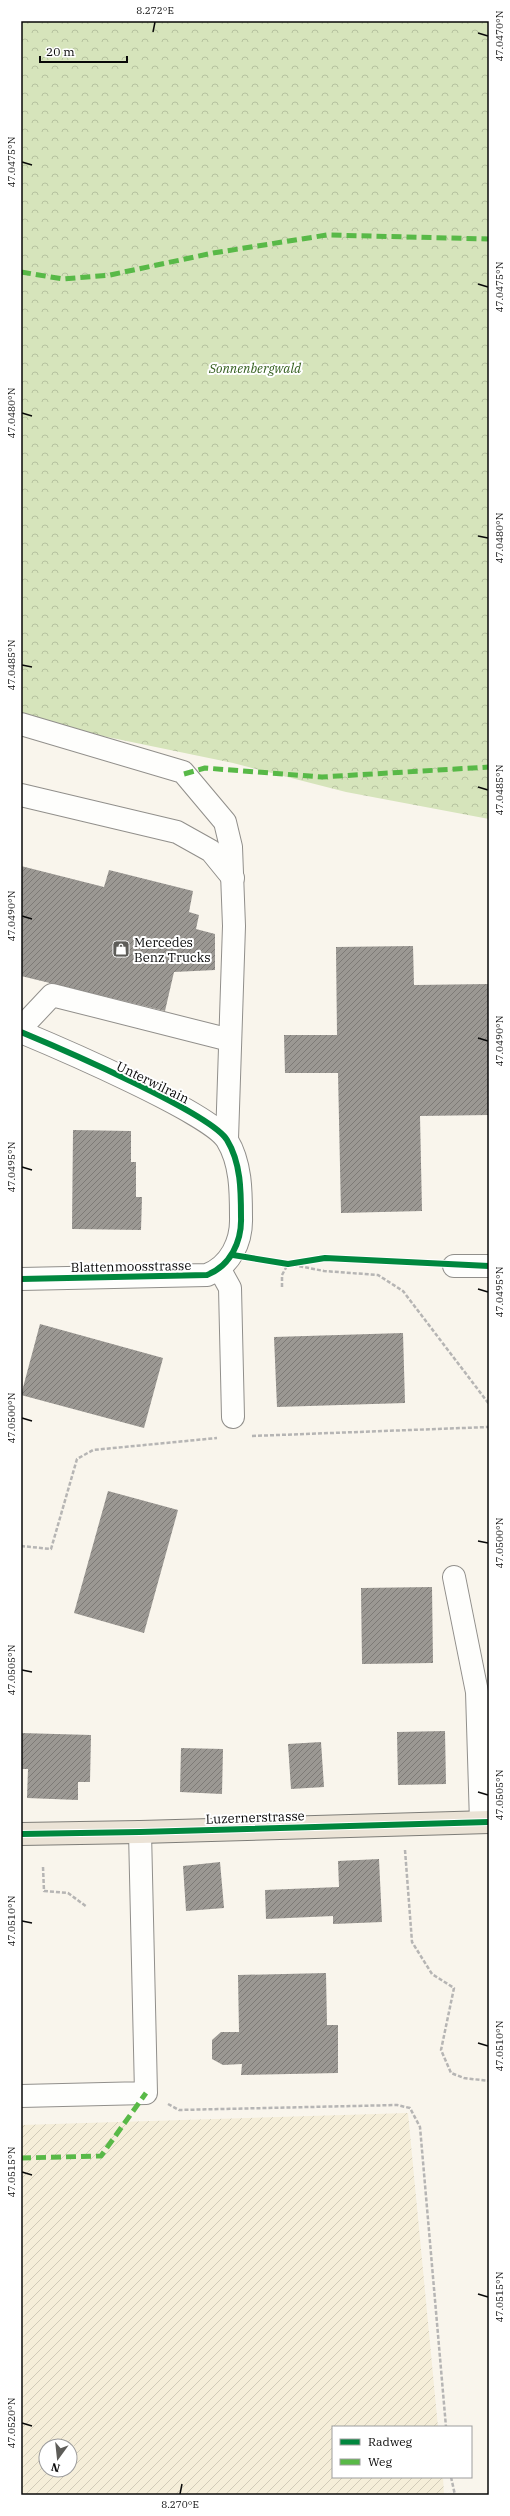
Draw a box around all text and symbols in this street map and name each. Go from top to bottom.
text: 8.272°E [136,4,174,17]
text: 47.0470°N [493,10,506,62]
scale bar [40,38,127,64]
text: 20 m [46,44,75,59]
text: 47.0475°N [5,136,18,188]
text: 47.0475°N [493,261,506,313]
park label: Sonnenbergwald [208,360,302,377]
text: 47.0480°N [5,387,18,439]
text: 47.0480°N [493,512,506,564]
text: 47.0485°N [5,639,18,691]
text: 47.0485°N [493,764,506,816]
text: 47.0490°N [5,890,18,942]
place label: Mercedes Benz Trucks [134,934,211,966]
shop icon: Mercedes Benz Trucks [111,939,131,959]
text: 47.0490°N [493,1015,506,1067]
street label: Unterwilrain [114,1058,192,1107]
text: 47.0495°N [5,1141,18,1193]
street label: Blattenmoosstrasse [71,1257,191,1276]
text: 47.0495°N [493,1266,506,1318]
text: 47.0500°N [5,1392,18,1444]
text: 47.0500°N [493,1517,506,1569]
text: 47.0505°N [5,1644,18,1696]
text: 47.0505°N [493,1769,506,1821]
street label: Luzernerstrasse [205,1807,305,1828]
text: 47.0510°N [5,1895,18,1947]
text: 47.0510°N [493,2020,506,2072]
text: 47.0515°N [5,2146,18,2198]
text: 47.0515°N [493,2271,506,2323]
text: 47.0520°N [5,2397,18,2449]
legend [332,2426,472,2478]
text: Radweg [368,2434,413,2449]
north arrow [38,2438,78,2478]
text: Weg [368,2454,393,2469]
text: N [49,2460,61,2476]
text: 8.270°E [161,2498,199,2511]

